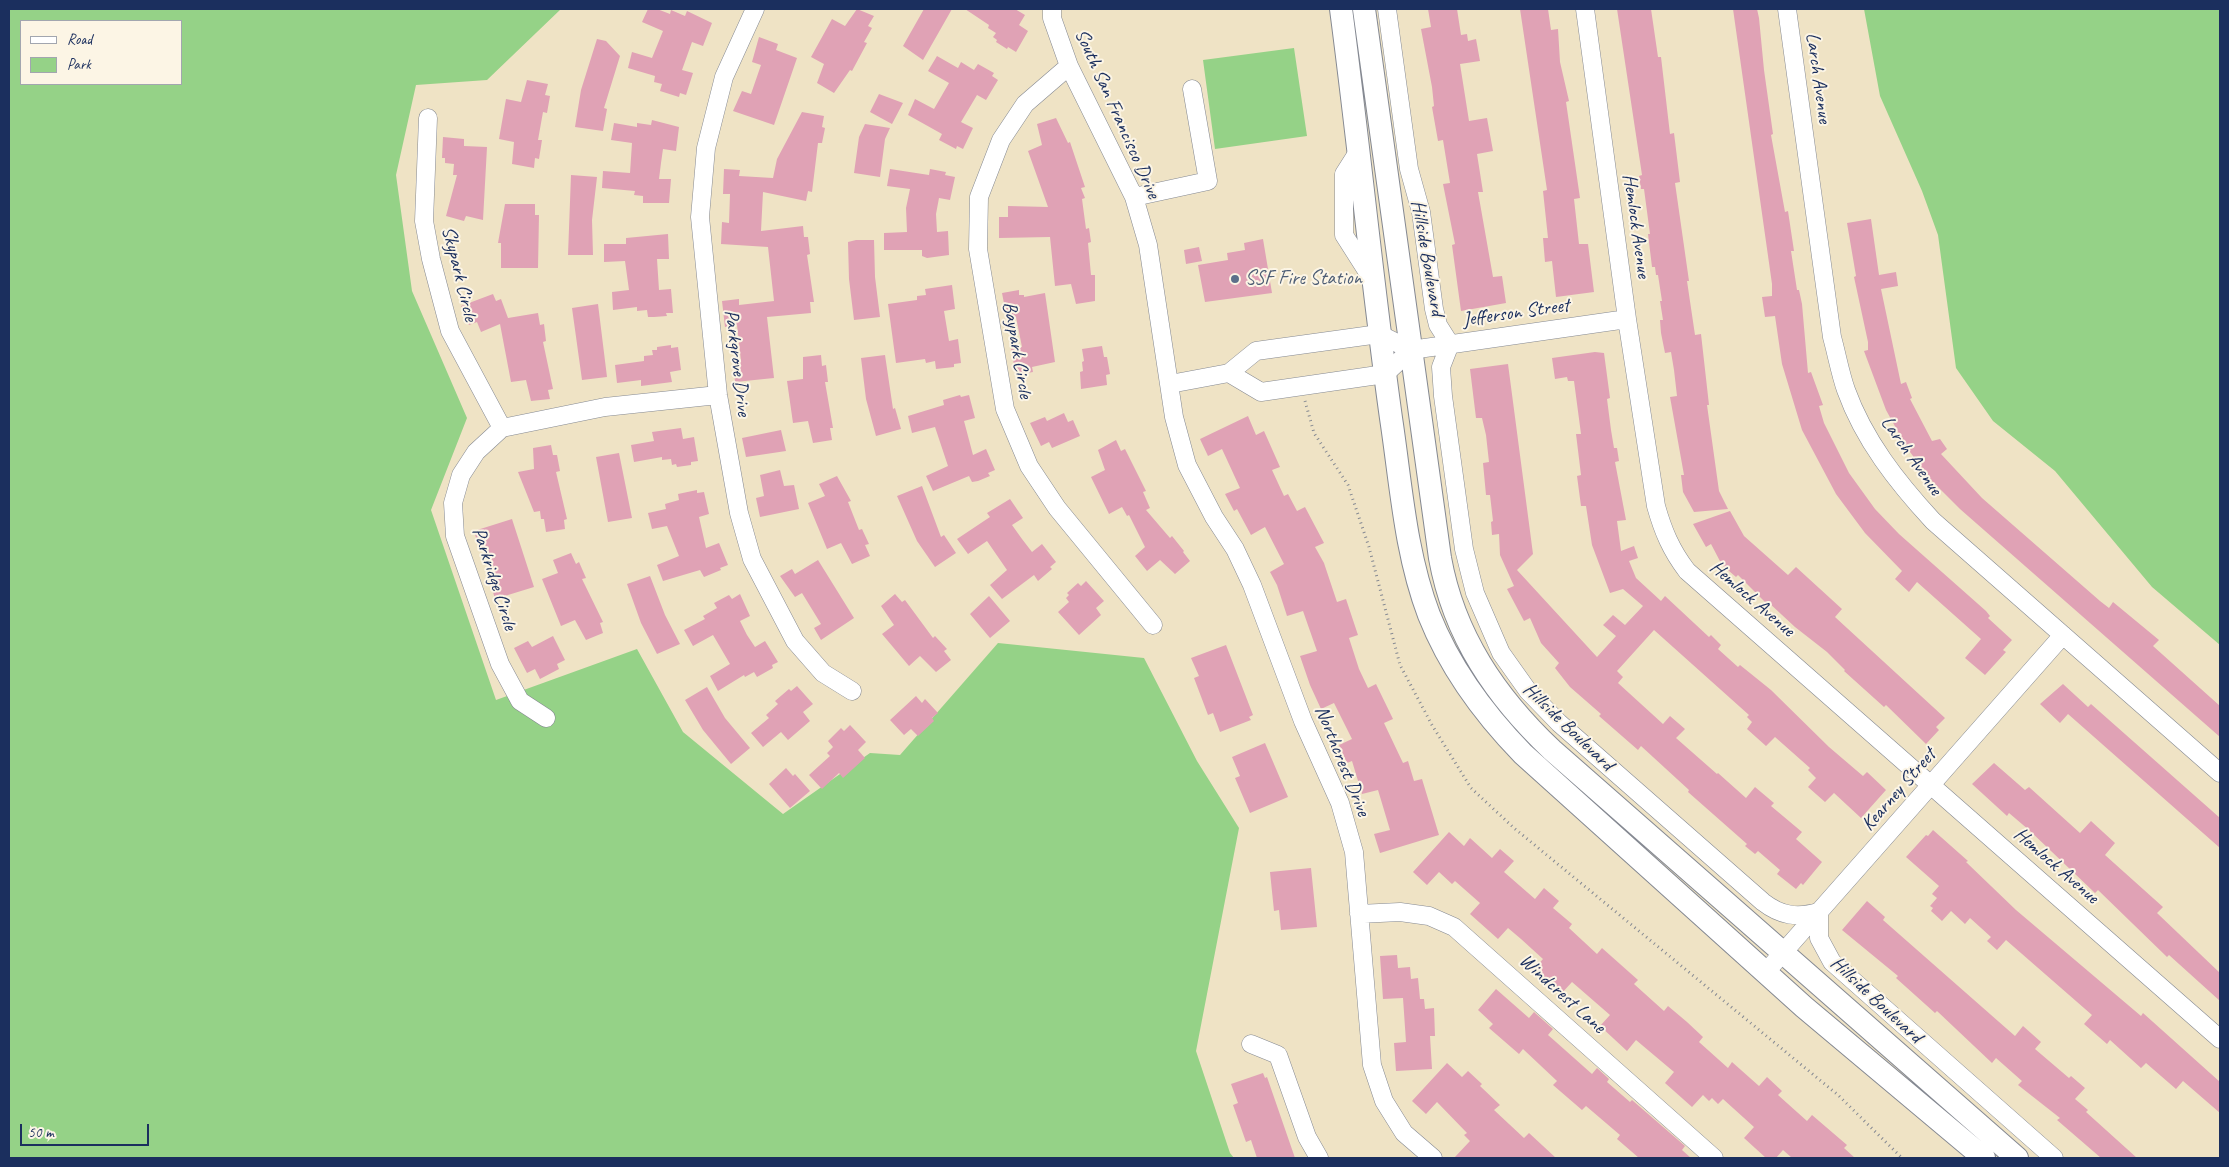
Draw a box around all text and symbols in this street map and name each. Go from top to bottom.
legend [20,20,182,85]
street label: South San Francisco Drive [1069,25,1165,203]
text: Road [67,30,92,49]
street label: Larch Avenue [1800,31,1836,125]
text: Park [67,55,91,74]
street label: Hemlock Avenue [1617,172,1655,280]
street label: Hillside Boulevard [1405,198,1449,318]
street label: Skypark Circle [436,224,482,324]
place label: SSF Fire Station [1245,267,1362,291]
marker: SSF Fire Station [1229,273,1241,285]
street label: Jefferson Street [1461,294,1571,332]
street label: Baypark Circle [997,300,1037,400]
street label: Parkgrove Drive [719,308,755,418]
street label: Larch Avenue [1875,412,1947,500]
street label: Parkridge Circle [466,525,522,633]
street label: Hemlock Avenue [1705,556,1799,642]
street label: Hillside Boulevard [1518,678,1618,776]
street label: Northcrest Drive [1309,702,1375,820]
street label: Kearney Street [1857,744,1941,836]
street label: Hemlock Avenue [2009,823,2103,909]
street label: Windcrest Lane [1514,949,1610,1039]
street label: Hillside Boulevard [1825,951,1927,1049]
scale bar [22,1114,151,1146]
text: 50 m [28,1123,54,1142]

